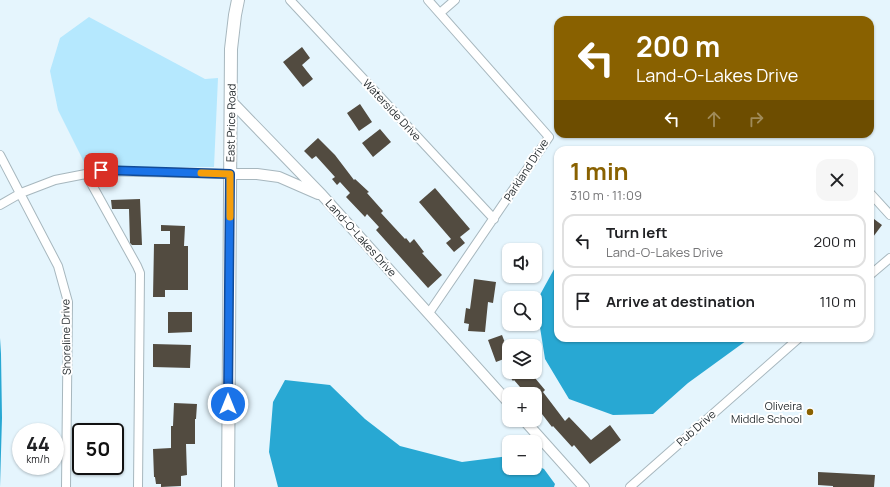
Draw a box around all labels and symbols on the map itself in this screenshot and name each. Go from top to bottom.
street label: Waterside Drive [360,75,425,144]
street label: East Price Road [222,84,239,162]
street label: Parkland Drive [500,135,552,204]
pin [84,153,118,187]
street label: Land-O-Lakes Drive [323,196,400,280]
street label: Shoreline Drive [57,298,74,375]
position arrow [207,383,249,425]
place label: Oliveira Middle School [731,398,802,426]
street label: Pub Drive [673,406,719,449]
marker: Oliveira Middle School [805,407,815,417]
speed limit sign: 50 [72,423,124,475]

